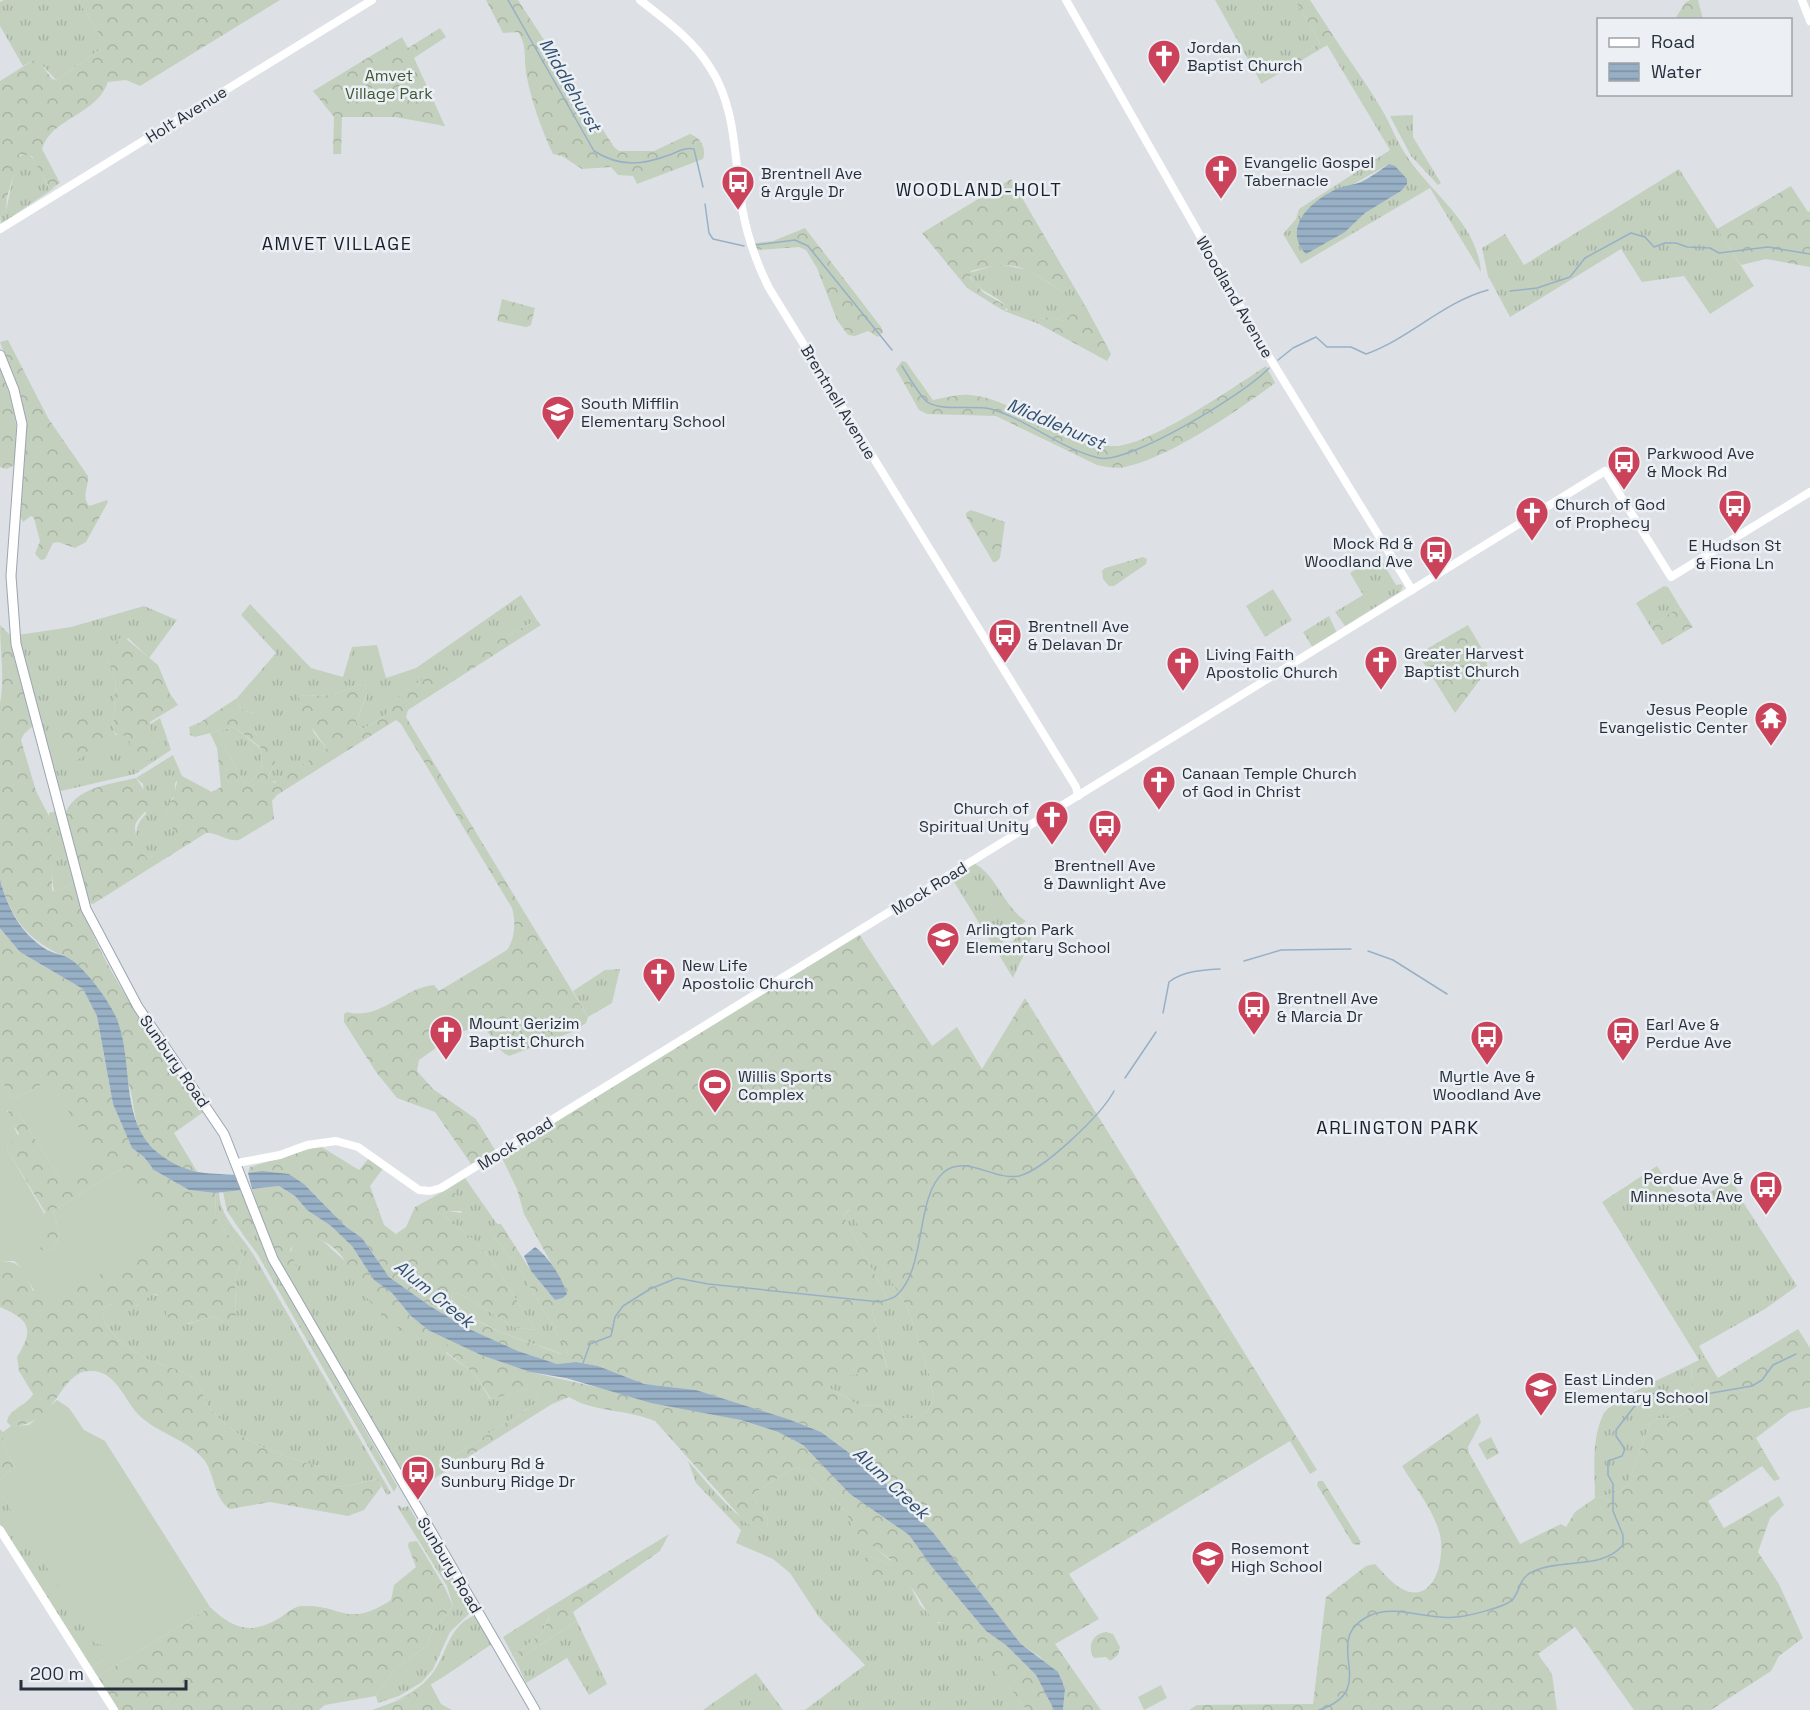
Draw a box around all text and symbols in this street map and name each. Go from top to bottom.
legend [1597,18,1792,96]
text: Road [1651,30,1695,53]
water label: Middlehurst [534,34,607,137]
place label: Jordan Baptist Church [1187,37,1303,76]
church icon: Jordan Baptist Church [1146,38,1182,85]
text: Water [1651,60,1702,83]
park label: Amvet Village Park [345,65,433,104]
street label: Holt Avenue [142,81,231,148]
place label: Evangelic Gospel Tabernacle [1244,152,1374,191]
church icon: Evangelic Gospel Tabernacle [1203,153,1239,200]
place label: Brentnell Ave & Argyle Dr [761,163,862,202]
bus stop icon: Brentnell Ave & Argyle Dr [720,164,756,211]
district label: WOODLAND-HOLT [896,178,1062,201]
district label: AMVET VILLAGE [262,232,412,255]
street label: Woodland Avenue [1191,232,1278,362]
street label: Brentnell Avenue [796,341,881,463]
place label: South Mifflin Elementary School [581,393,726,432]
water label: Middlehurst [1004,393,1110,455]
school or university icon: South Mifflin Elementary School [540,394,576,441]
place label: Parkwood Ave & Mock Rd [1647,443,1754,482]
bus stop icon: Parkwood Ave & Mock Rd [1606,444,1642,491]
bus stop icon: E Hudson St & Fiona Ln [1717,488,1753,535]
place label: Church of God of Prophecy [1555,494,1666,533]
church icon: Church of God of Prophecy [1514,495,1550,542]
place label: Mock Rd & Woodland Ave [1304,533,1413,572]
bus stop icon: Mock Rd & Woodland Ave [1418,534,1454,581]
place label: E Hudson St & Fiona Ln [1688,535,1782,574]
place label: Brentnell Ave & Delavan Dr [1028,616,1129,655]
bus stop icon: Brentnell Ave & Delavan Dr [987,617,1023,664]
place label: Greater Harvest Baptist Church [1404,643,1524,682]
place label: Living Faith Apostolic Church [1206,644,1338,683]
church icon: Greater Harvest Baptist Church [1363,644,1399,691]
church icon: Living Faith Apostolic Church [1165,645,1201,692]
place label: Jesus People Evangelistic Center [1599,699,1748,738]
temple icon: Jesus People Evangelistic Center [1753,700,1789,747]
place label: Canaan Temple Church of God in Christ [1182,763,1357,802]
church icon: Canaan Temple Church of God in Christ [1141,764,1177,811]
place label: Church of Spiritual Unity [919,798,1029,837]
church icon: Church of Spiritual Unity [1034,799,1070,846]
bus stop icon: Brentnell Ave & Dawnlight Ave [1087,808,1123,855]
place label: Brentnell Ave & Dawnlight Ave [1044,855,1166,894]
street label: Mock Road [888,857,971,920]
place label: Arlington Park Elementary School [966,919,1111,958]
school or university icon: Arlington Park Elementary School [925,920,961,967]
place label: New Life Apostolic Church [682,955,814,994]
church icon: New Life Apostolic Church [641,956,677,1003]
place label: Brentnell Ave & Marcia Dr [1277,988,1378,1027]
bus stop icon: Brentnell Ave & Marcia Dr [1236,989,1272,1036]
street label: Sunbury Road [135,1011,214,1112]
place label: Mount Gerizim Baptist Church [469,1013,585,1052]
church icon: Mount Gerizim Baptist Church [428,1014,464,1061]
place label: Earl Ave & Perdue Ave [1646,1014,1732,1053]
bus stop icon: Earl Ave & Perdue Ave [1605,1015,1641,1062]
bus stop icon: Myrtle Ave & Woodland Ave [1469,1019,1505,1066]
place label: Willis Sports Complex [738,1066,832,1105]
place label: Myrtle Ave & Woodland Ave [1433,1066,1541,1105]
sports icon: Willis Sports Complex [697,1067,733,1114]
street label: Mock Road [474,1112,557,1175]
district label: ARLINGTON PARK [1316,1116,1480,1139]
place label: Perdue Ave & Minnesota Ave [1630,1168,1743,1207]
bus stop icon: Perdue Ave & Minnesota Ave [1748,1169,1784,1216]
water label: Alum Creek [390,1255,481,1334]
place label: East Linden Elementary School [1564,1369,1709,1408]
school or university icon: East Linden Elementary School [1523,1370,1559,1417]
water label: Alum Creek [848,1442,936,1525]
place label: Sunbury Rd & Sunbury Ridge Dr [441,1453,575,1492]
bus stop icon: Sunbury Rd & Sunbury Ridge Dr [400,1454,436,1501]
street label: Sunbury Road [413,1513,487,1617]
place label: Rosemont High School [1231,1538,1322,1577]
school or university icon: Rosemont High School [1190,1539,1226,1586]
scale bar [21,1653,186,1691]
text: 200 m [30,1662,84,1685]

